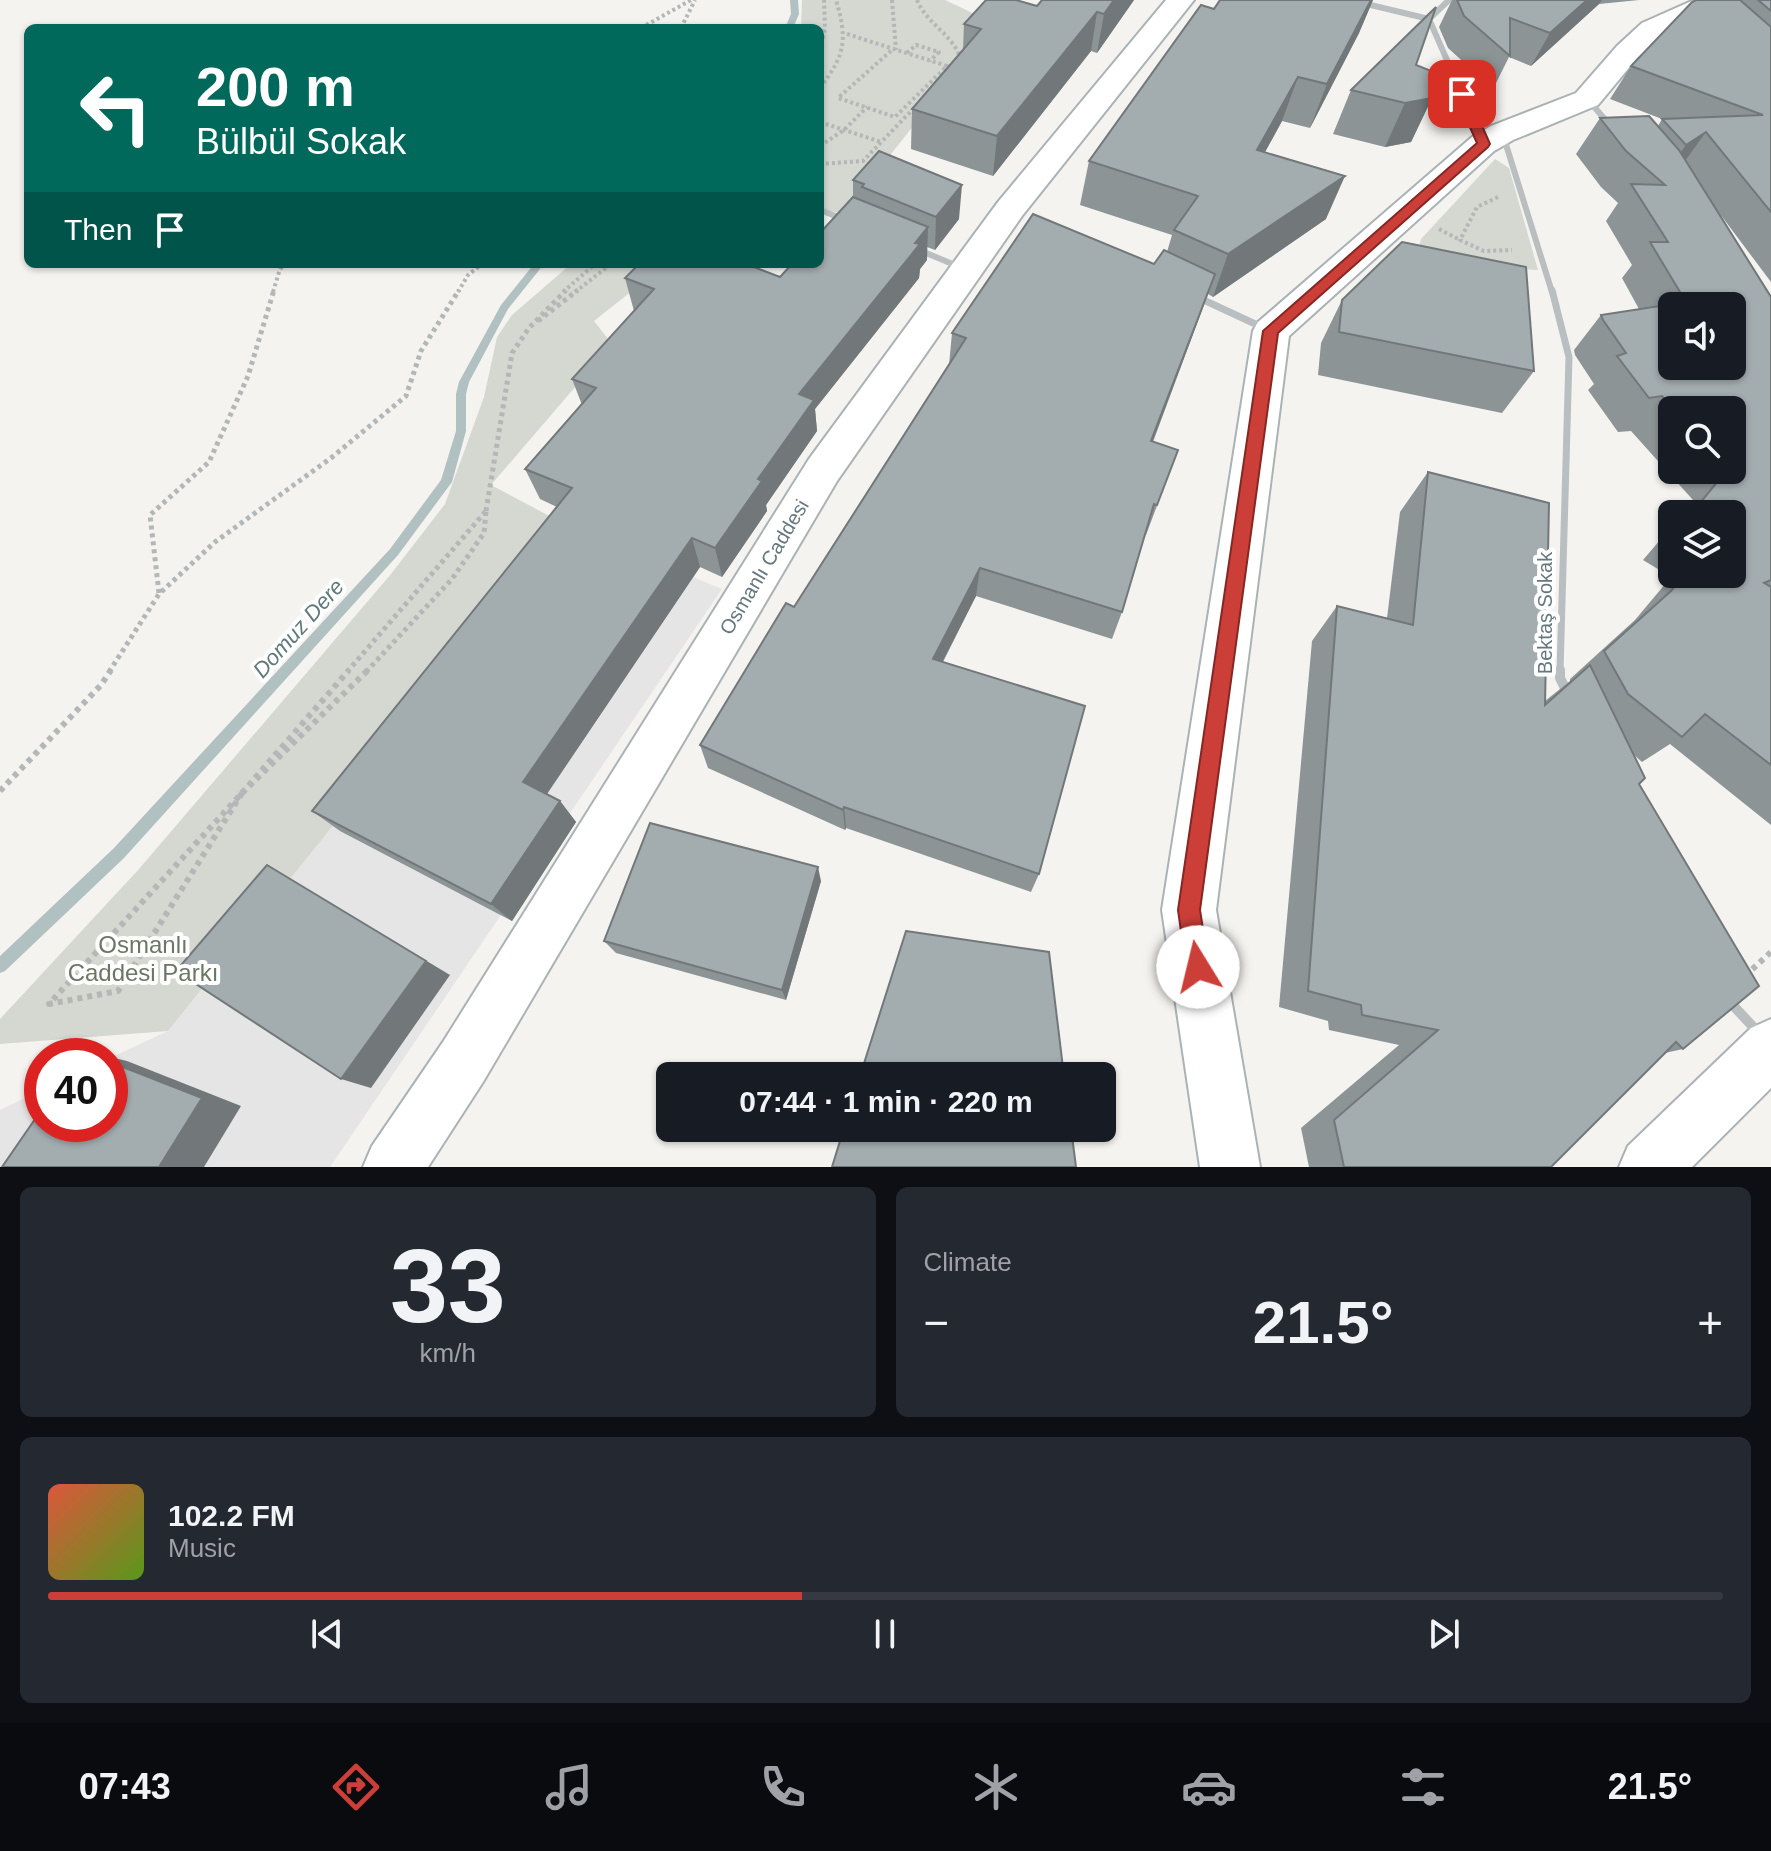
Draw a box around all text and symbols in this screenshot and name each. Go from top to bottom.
text: 200 m [196,55,355,118]
icon: left [64,56,168,160]
pin [1428,60,1496,128]
icon: arrive [1440,72,1484,116]
text: Bülbül Sokak [196,121,406,162]
icon: arrive [148,208,192,252]
text: Then [64,213,132,246]
map controls [1658,292,1746,588]
button: sound [1658,292,1746,380]
button: search [1658,396,1746,484]
street label: Osmanlı Caddesi [715,496,813,638]
button: layers [1658,500,1746,588]
street label: Bektaş Sokak [1534,551,1556,674]
water label: Domuz Dere [248,574,349,683]
position arrow [1156,925,1240,1009]
park label: Osmanlı Caddesi Parkı [68,931,218,986]
speed limit sign: 40 [24,1038,128,1142]
text: 07:44 · 1 min · 220 m [739,1085,1033,1118]
text: 33 [390,1228,506,1344]
text: Climate [924,1247,1012,1277]
text: 21.5° [1253,1289,1394,1356]
text: − [924,1298,949,1347]
text: + [1697,1298,1723,1347]
text: km/h [420,1338,476,1368]
text: 102.2 FM [168,1499,295,1532]
text: Music [168,1533,236,1563]
icon: previous [305,1612,349,1656]
icon: pause [863,1612,907,1656]
icon: next [1422,1612,1466,1656]
icon: directions [328,1759,384,1815]
icon: music [541,1759,597,1815]
icon: phone [755,1759,811,1815]
icon: climate [968,1759,1024,1815]
icon: car [1181,1759,1237,1815]
icon: filters [1395,1759,1451,1815]
text: 07:43 [79,1766,171,1807]
text: 21.5° [1608,1766,1692,1807]

